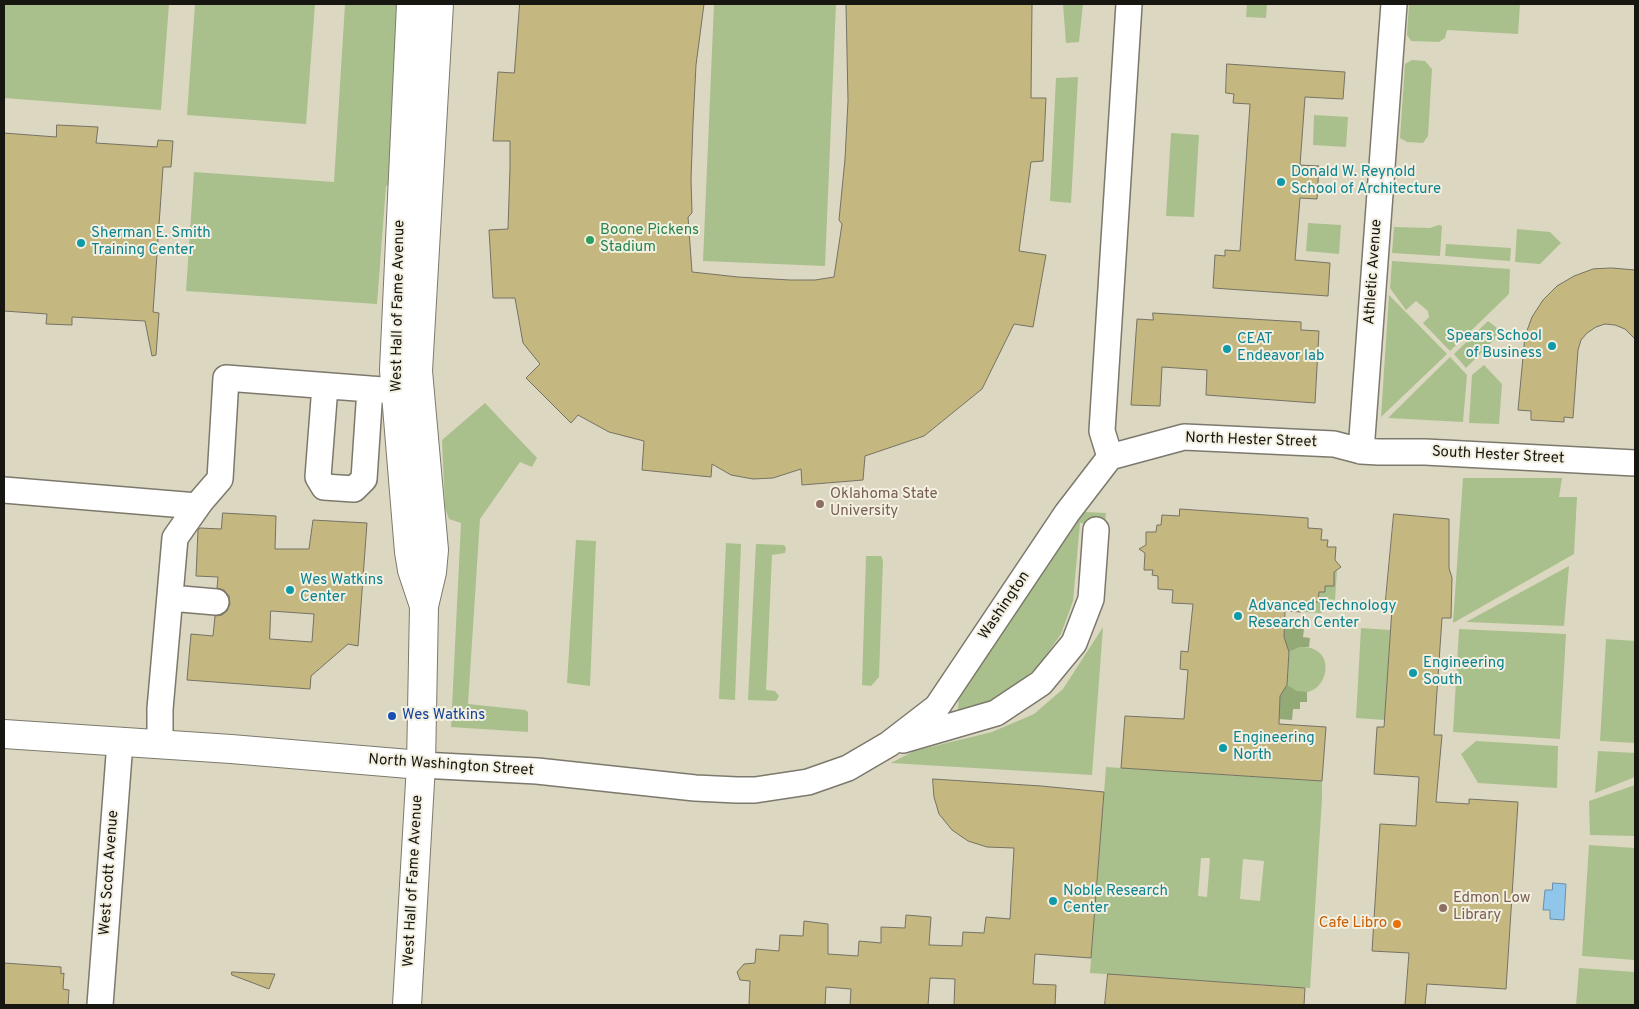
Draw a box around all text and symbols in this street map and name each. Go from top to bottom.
place label: Donald W. Reynold School of Architecture [1291,164,1441,199]
marker: Donald W. Reynold School of Architecture [1275,176,1287,188]
street label: Athletic Avenue [1361,218,1387,326]
street label: West Hall of Fame Avenue [388,220,410,392]
place label: Boone Pickens Stadium [600,222,699,257]
place label: Sherman E. Smith Training Center [91,225,211,260]
marker: Boone Pickens Stadium [584,234,596,246]
marker: Sherman E. Smith Training Center [75,237,87,249]
place label: Spears School of Business [1446,328,1542,363]
place label: CEAT Endeavor lab [1237,331,1324,366]
marker: Spears School of Business [1546,340,1558,352]
marker: CEAT Endeavor lab [1221,343,1233,355]
street label: North Hester Street [1185,430,1317,452]
street label: South Hester Street [1431,444,1565,468]
place label: Oklahoma State University [830,486,938,521]
marker: Oklahoma State University [814,498,826,510]
street label: Washington [976,568,1034,644]
place label: Wes Watkins Center [300,572,383,607]
marker: Wes Watkins Center [284,584,296,596]
place label: Advanced Technology Research Center [1248,598,1396,633]
marker: Advanced Technology Research Center [1232,610,1244,622]
place label: Engineering South [1423,655,1505,690]
marker: Engineering South [1407,667,1419,679]
place label: Wes Watkins [402,707,485,725]
marker: Wes Watkins [386,710,398,722]
place label: Engineering North [1233,730,1315,765]
marker: Engineering North [1217,742,1229,754]
street label: North Washington Street [368,751,534,781]
street label: West Hall of Fame Avenue [401,794,427,968]
street label: West Scott Avenue [97,810,123,936]
place label: Noble Research Center [1063,883,1168,918]
place label: Edmon Low Library [1453,890,1530,925]
marker: Noble Research Center [1047,895,1059,907]
marker: Edmon Low Library [1437,902,1449,914]
place label: Cafe Libro [1319,915,1387,933]
marker: Cafe Libro [1391,918,1403,930]

